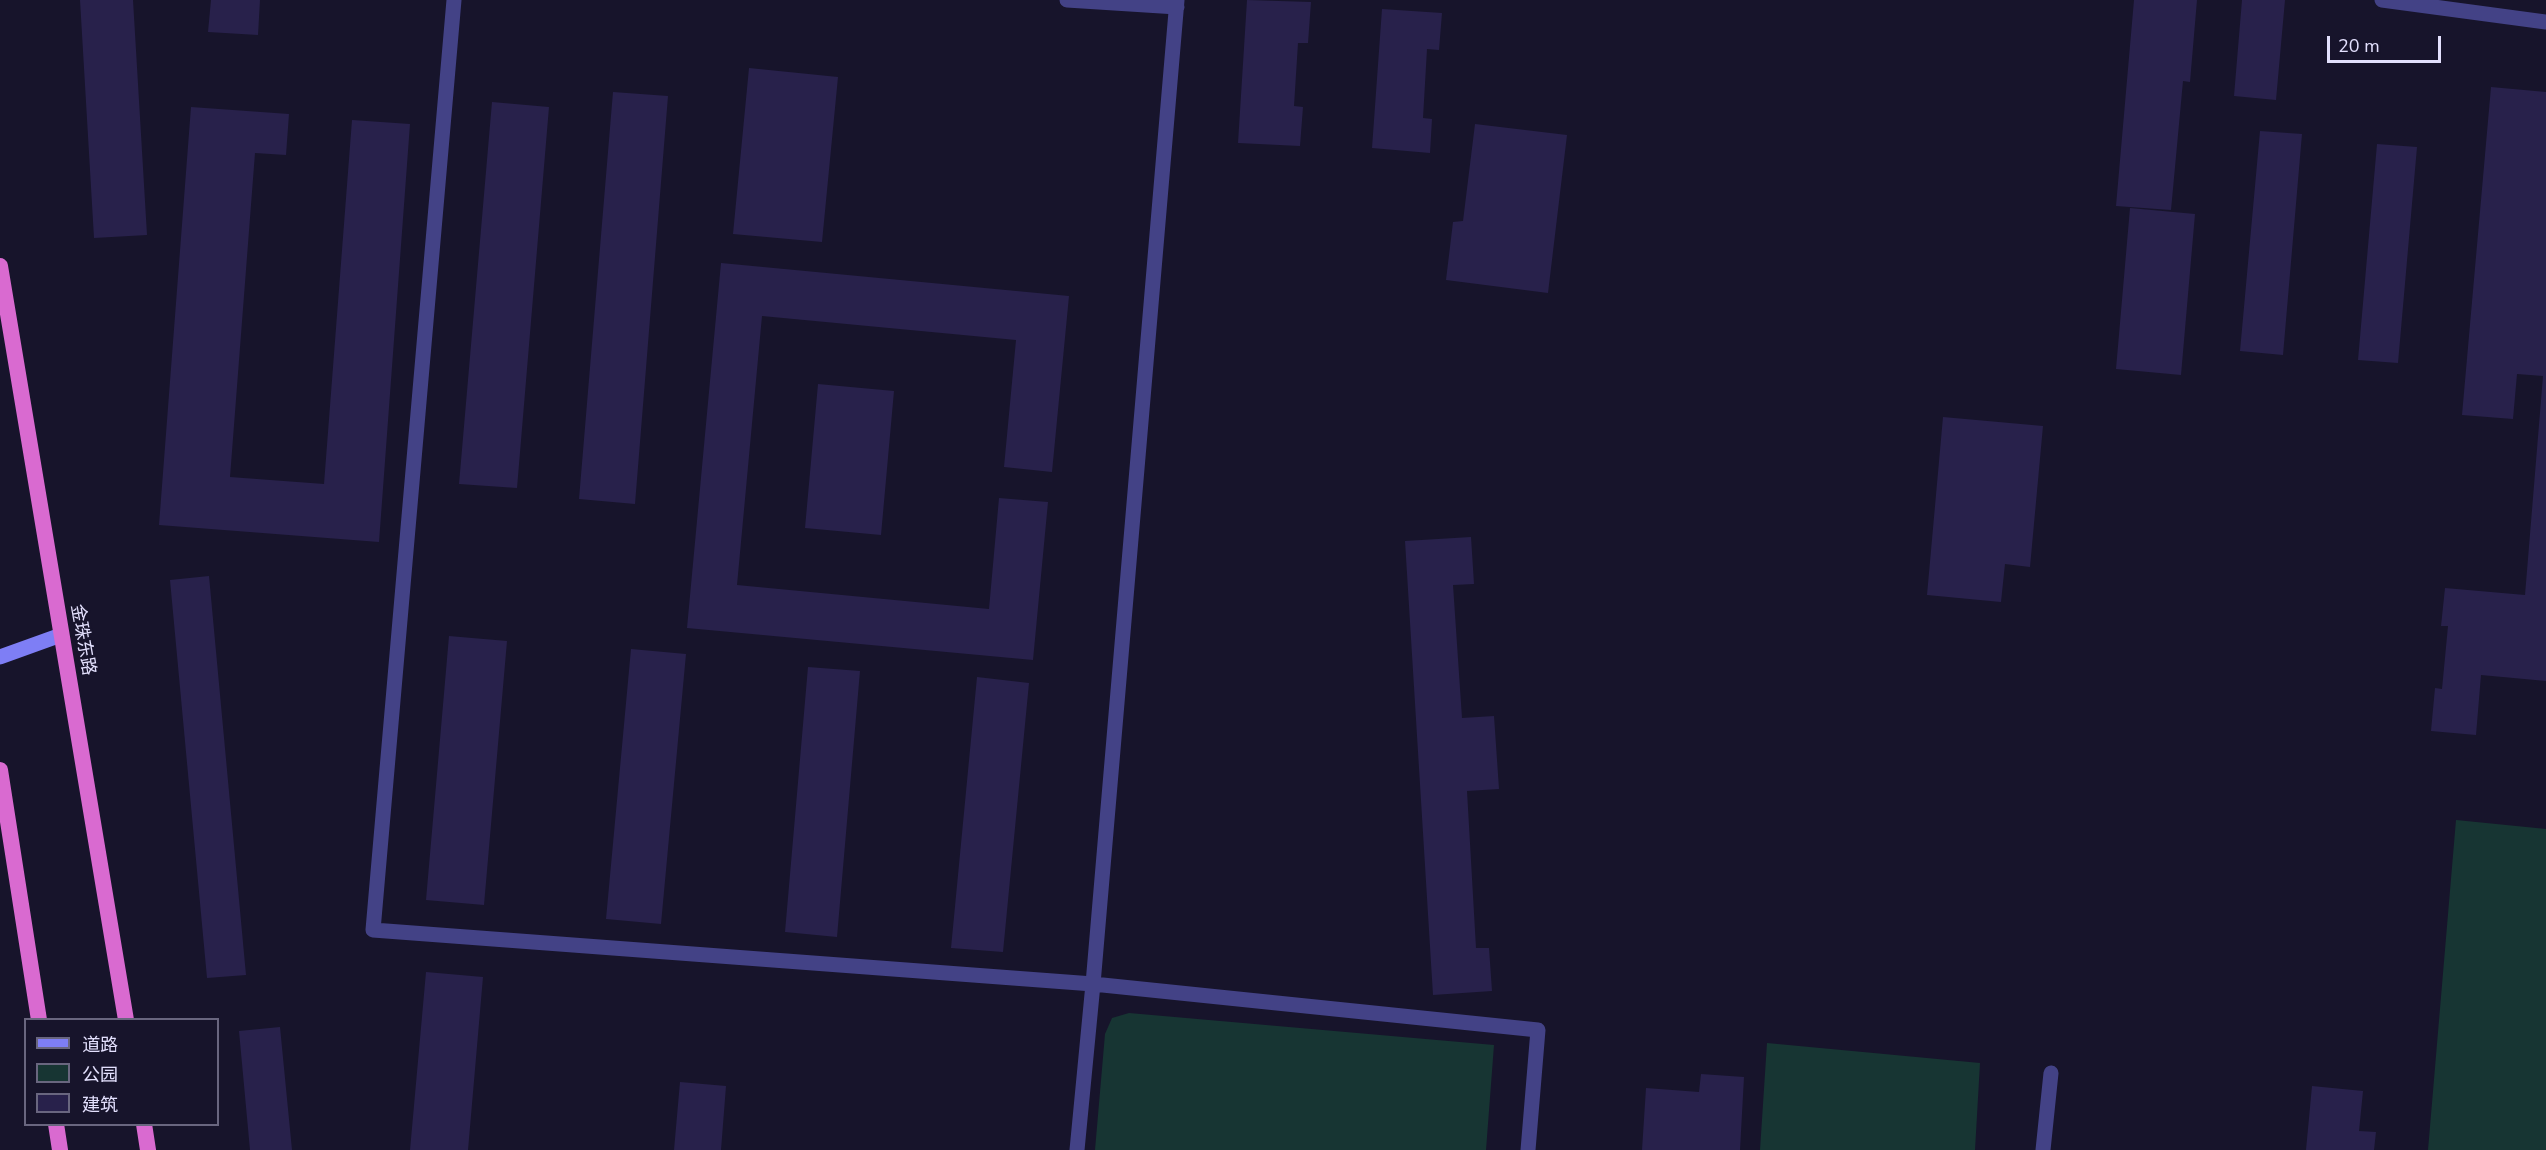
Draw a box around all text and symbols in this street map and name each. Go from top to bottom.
scale bar [2330,24,2444,62]
text: 20 m [2338,34,2380,58]
street label: 金珠东路 [65,603,99,677]
legend [24,1018,219,1126]
text: 道路 [82,1033,118,1057]
text: 公园 [82,1063,118,1087]
text: 建筑 [82,1093,118,1117]

